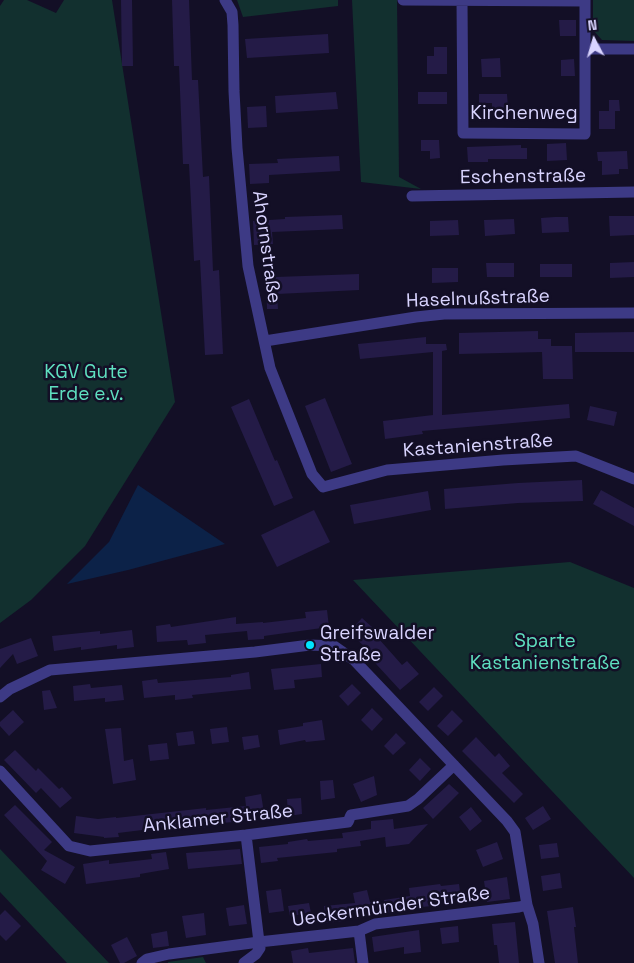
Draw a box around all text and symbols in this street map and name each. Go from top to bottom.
north arrow [569,15,619,65]
text: N [587,16,598,35]
street label: Kirchenweg [470,103,578,125]
street label: Eschenstraße [460,165,586,189]
street label: Ahornstraße [247,189,285,305]
street label: Haselnußstraße [406,285,550,313]
park label: KGV Gute Erde e.v. [44,362,128,406]
street label: Kastanienstraße [402,429,554,463]
place label: Greifswalder Straße [320,623,435,667]
park label: Sparte Kastanienstraße [470,631,620,675]
marker: Greifswalder Straße [304,639,316,651]
street label: Anklamer Straße [142,800,294,838]
street label: Ueckermünder Straße [291,882,491,932]

